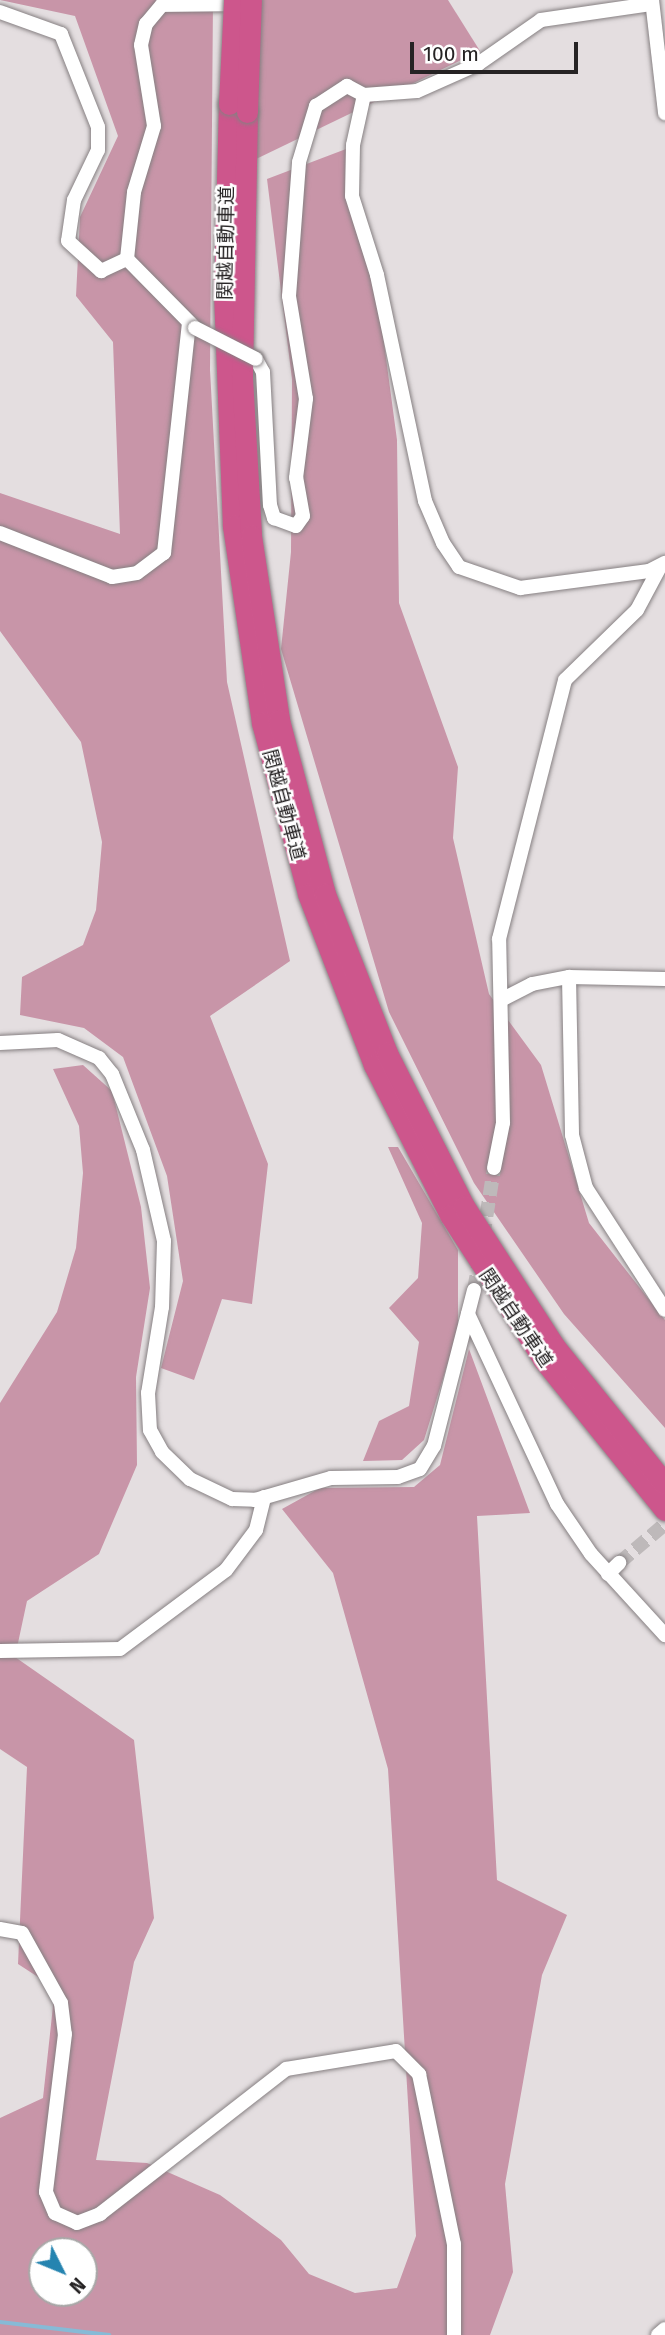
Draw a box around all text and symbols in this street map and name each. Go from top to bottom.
scale bar [413,28,581,72]
text: 100 m [423,41,479,67]
street label: 関越自動車道 [214,186,238,300]
street label: 関越自動車道 [258,747,310,863]
street label: 関越自動車道 [475,1264,557,1372]
north arrow [28,2237,98,2307]
text: N [65,2273,90,2298]

